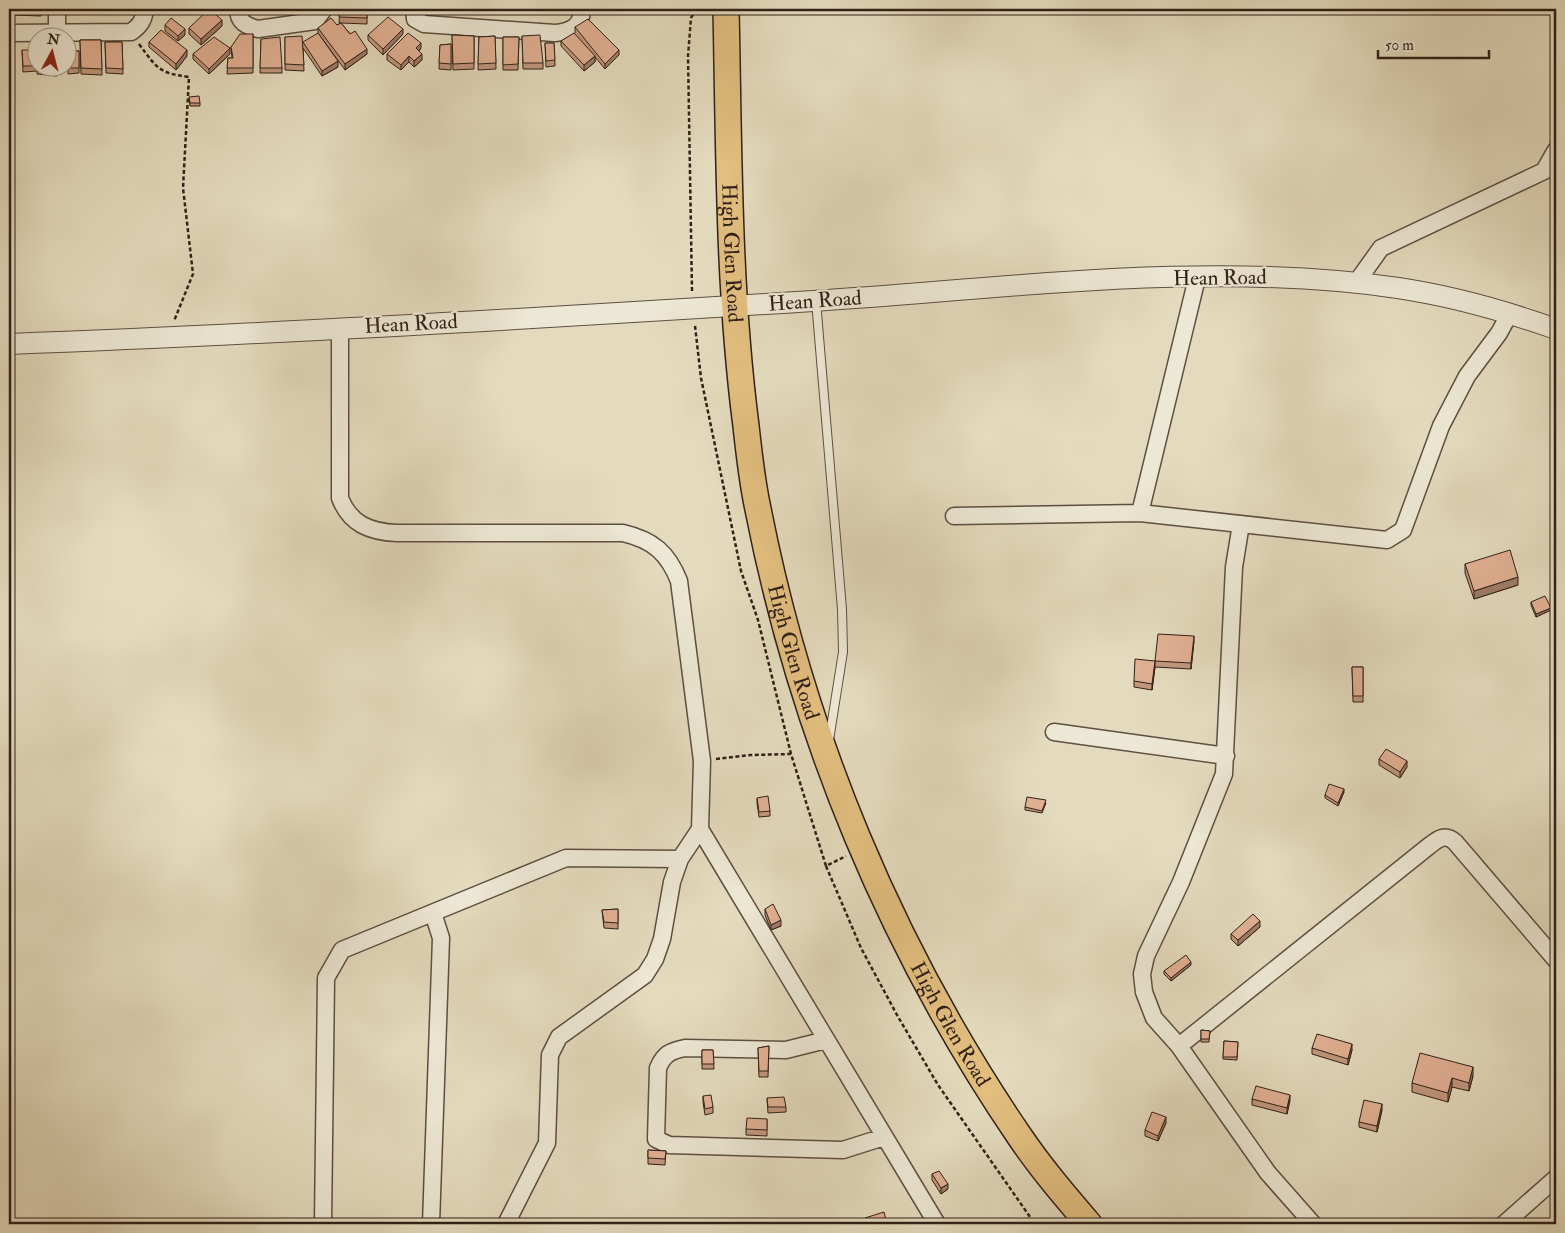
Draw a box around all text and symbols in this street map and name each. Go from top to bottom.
north arrow [28,28,78,78]
scale bar [1378,28,1489,60]
text: N [45,30,61,49]
text: 50 m [1385,36,1414,55]
street label: High Glen Road [716,183,749,324]
street label: Hean Road [1173,264,1268,292]
street label: Hean Road [767,284,863,318]
street label: Hean Road [364,308,459,340]
street label: High Glen Road [762,582,826,724]
street label: High Glen Road [904,957,997,1092]

